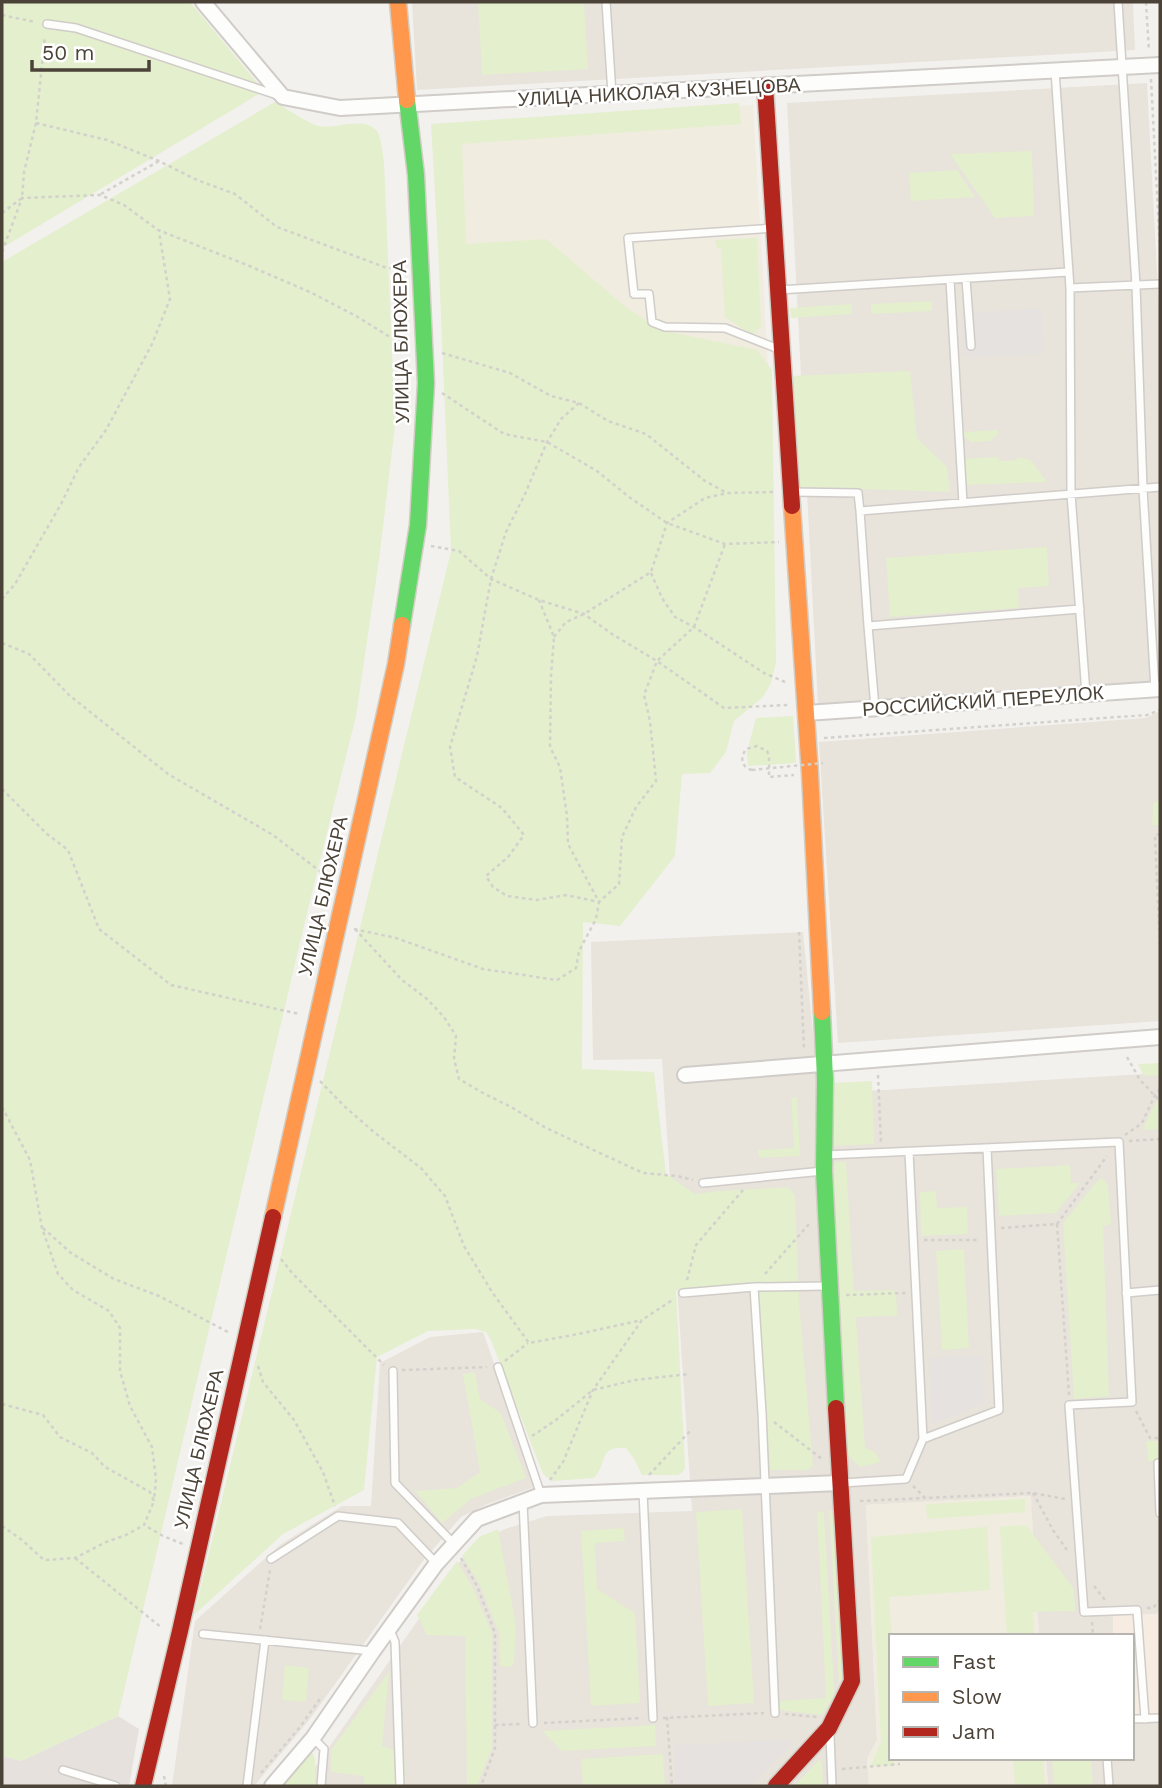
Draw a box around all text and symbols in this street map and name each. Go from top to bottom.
scale bar [32,28,149,72]
text: 50 m [42,40,94,65]
street label: УЛИЦА НИКОЛАЯ КУЗНЕЦОВА [517,73,801,111]
street label: УЛИЦА БЛЮХЕРА [388,260,414,424]
street label: РОССИЙСКИЙ ПЕРЕУЛОК [862,681,1104,721]
street label: УЛИЦА БЛЮХЕРА [293,813,353,978]
street label: УЛИЦА БЛЮХЕРА [169,1366,229,1531]
legend [889,1634,1134,1760]
text: Fast [952,1649,996,1674]
text: Slow [952,1684,1002,1709]
text: Jam [952,1719,995,1744]

